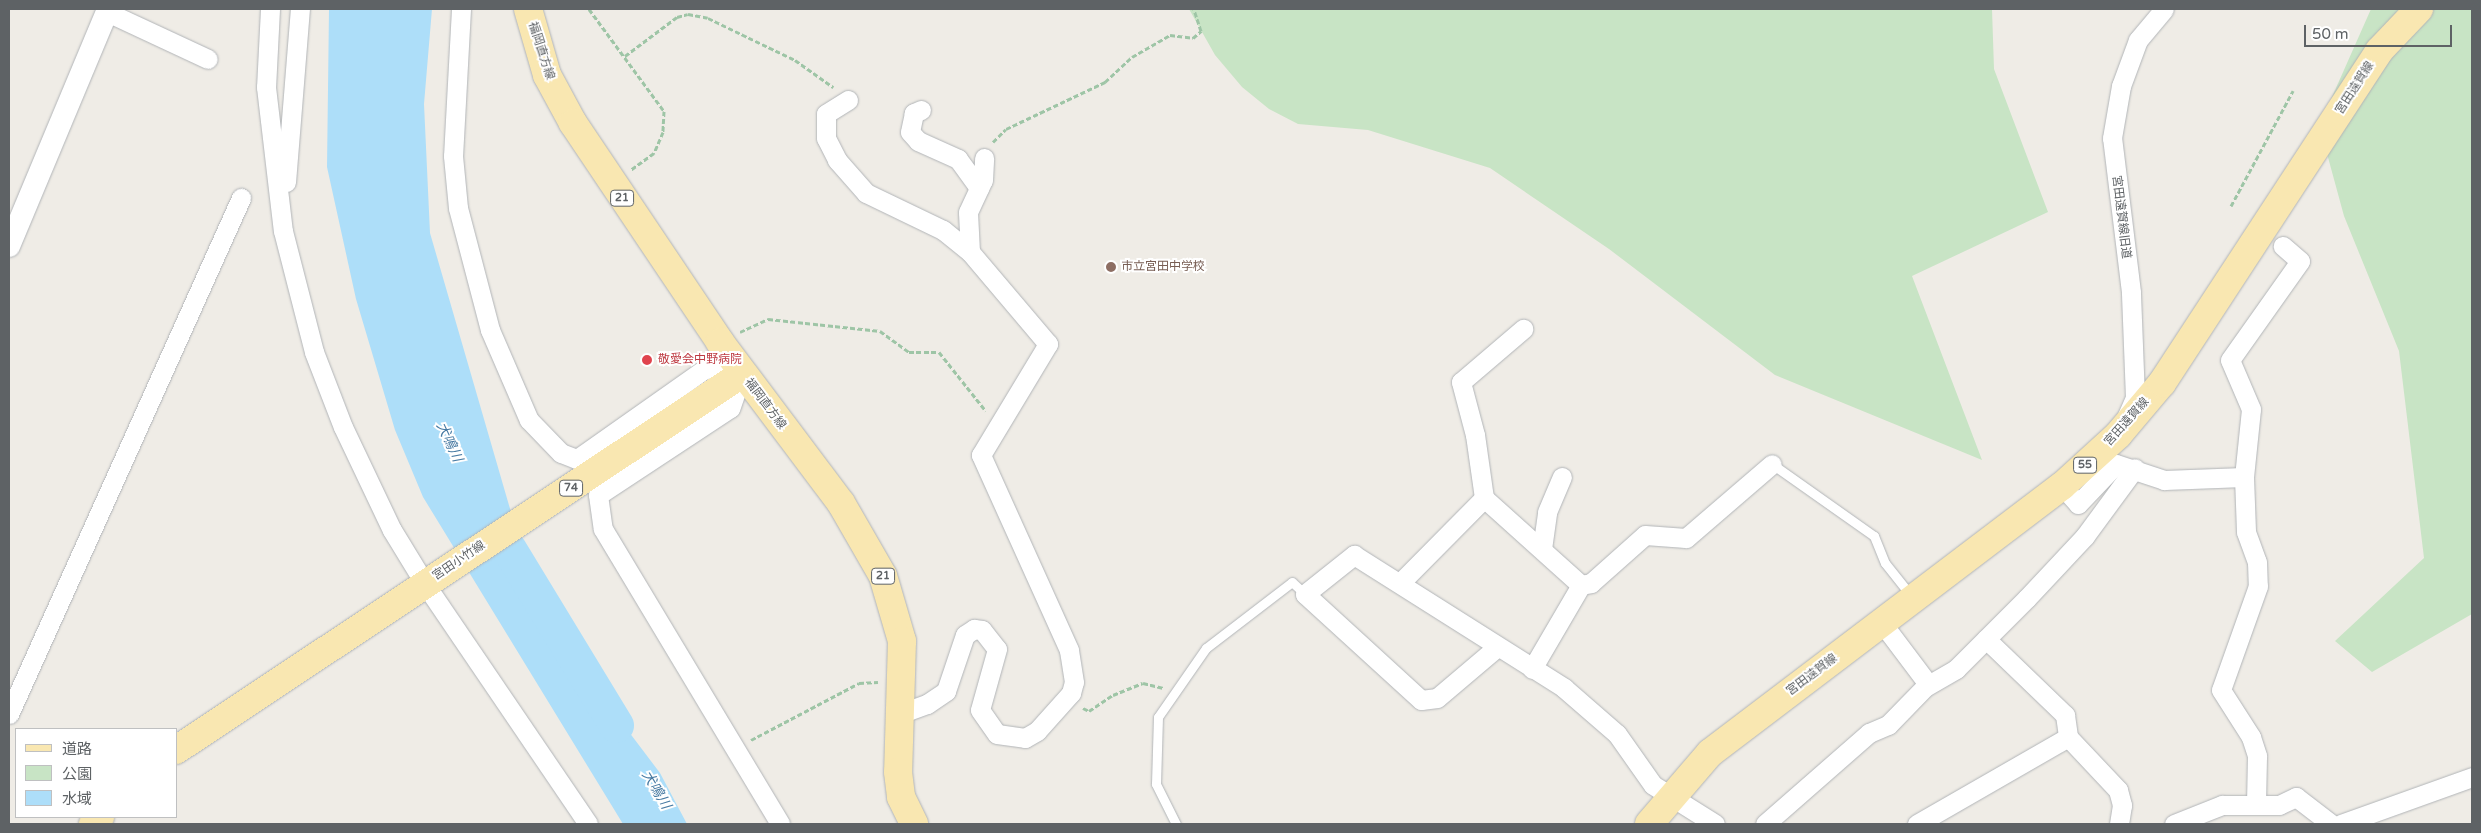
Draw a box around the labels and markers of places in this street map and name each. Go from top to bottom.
place label: 市立宮田中学校 [1121,260,1205,274]
marker: 市立宮田中学校 [1105,261,1117,273]
marker: 敬愛会中野病院 [640,353,654,367]
place label: 敬愛会中野病院 [658,353,742,367]

